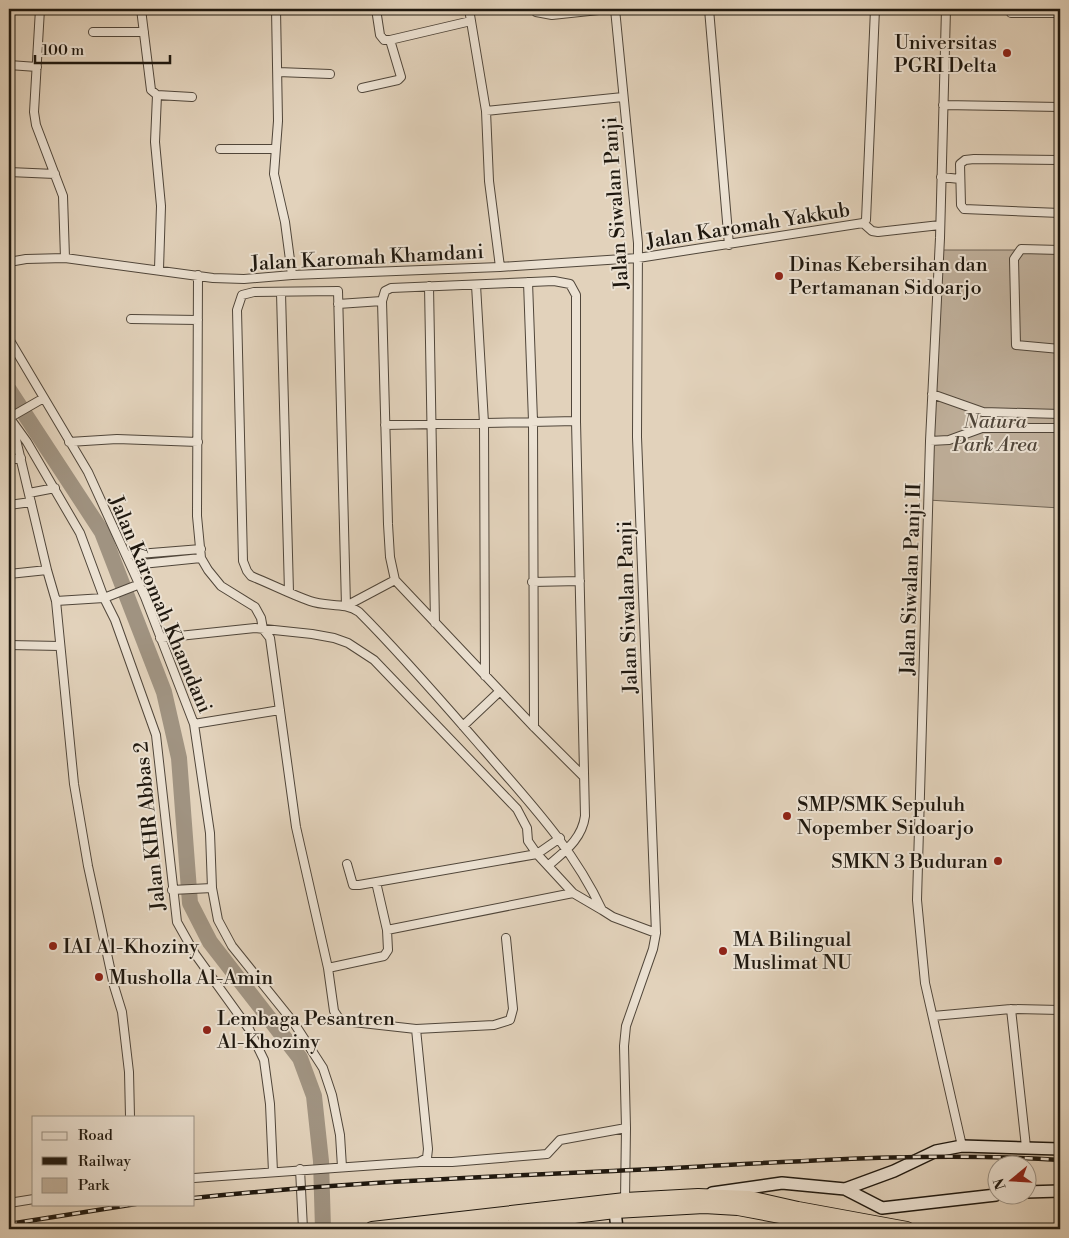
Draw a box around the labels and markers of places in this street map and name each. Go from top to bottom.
place label: Universitas PGRI Delta [894,31,998,79]
marker: Universitas PGRI Delta [1001,47,1013,59]
place label: Dinas Kebersihan dan Pertamanan Sidoarjo [789,253,988,301]
marker: Dinas Kebersihan dan Pertamanan Sidoarjo [773,270,785,282]
place label: SMP/SMK Sepuluh Nopember Sidoarjo [797,793,974,841]
marker: SMP/SMK Sepuluh Nopember Sidoarjo [781,810,793,822]
place label: SMKN 3 Buduran [831,850,988,875]
marker: SMKN 3 Buduran [992,855,1004,867]
place label: MA Bilingual Muslimat NU [733,928,852,976]
place label: IAI Al-Khoziny [63,935,199,960]
marker: IAI Al-Khoziny [47,940,59,952]
marker: MA Bilingual Muslimat NU [717,945,729,957]
place label: Musholla Al-Amin [109,966,273,991]
marker: Musholla Al-Amin [93,971,105,983]
place label: Lembaga Pesantren Al-Khoziny [216,1007,395,1055]
marker: Lembaga Pesantren Al-Khoziny [201,1024,213,1036]

